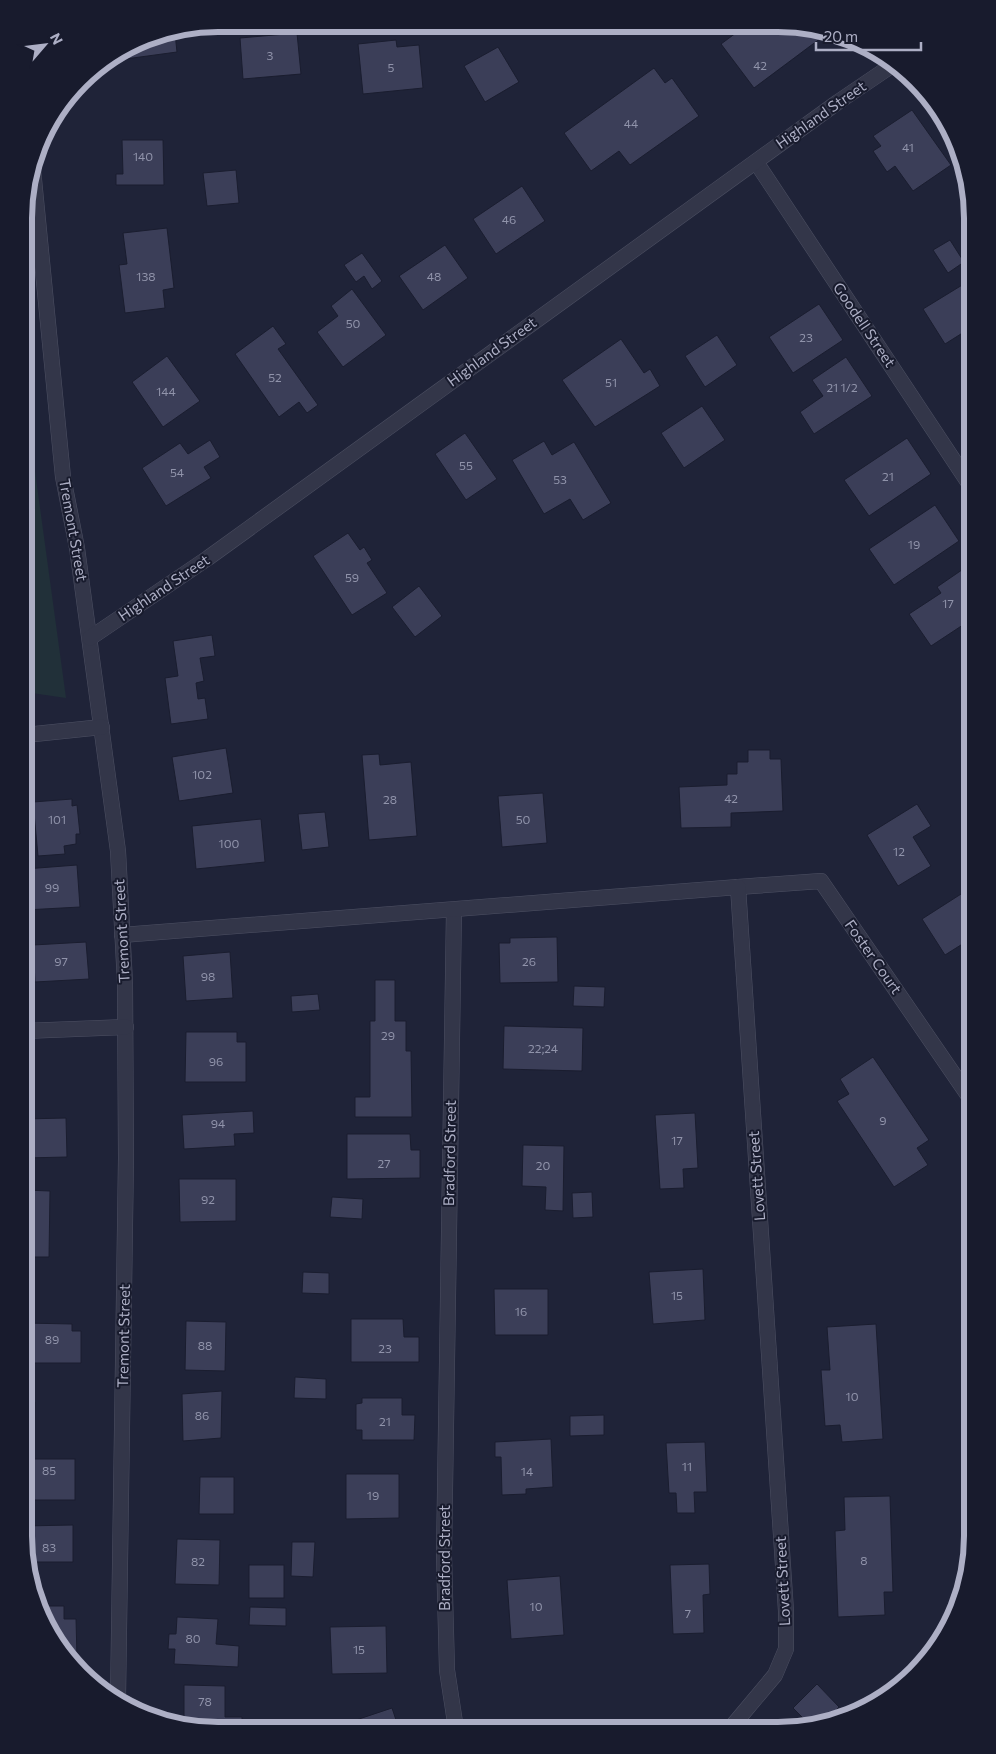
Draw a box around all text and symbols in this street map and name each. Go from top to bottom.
north arrow [20,20,70,70]
scale bar [816,20,921,52]
text: 20 m [824,27,858,45]
text: N [47,30,67,47]
house number: 3 [267,48,274,62]
house number: 42 [753,58,767,72]
house number: 5 [388,60,395,74]
street label: Highland Street [772,76,869,152]
house number: 44 [624,116,638,130]
house number: 41 [902,140,914,154]
house number: 140 [133,149,153,163]
house number: 46 [502,212,516,226]
house number: 138 [136,269,156,283]
house number: 48 [427,269,441,283]
street label: Goodell Street [830,279,900,370]
street label: Highland Street [443,313,540,390]
house number: 50 [346,316,361,330]
house number: 23 [799,330,813,344]
house number: 52 [268,370,282,384]
house number: 51 [605,375,617,389]
house number: 21 1/2 [826,380,858,394]
house number: 144 [156,384,176,398]
house number: 55 [459,458,473,472]
house number: 54 [170,465,184,479]
house number: 21 [882,469,894,483]
house number: 53 [553,472,567,486]
street label: Tremont Street [56,477,92,583]
house number: 19 [908,537,920,551]
street label: Highland Street [114,550,212,624]
house number: 59 [345,570,359,584]
house number: 17 [942,596,954,610]
house number: 102 [192,767,212,781]
house number: 42 [724,791,738,805]
house number: 28 [383,792,397,806]
house number: 101 [48,812,66,826]
house number: 50 [516,812,531,826]
house number: 100 [219,836,240,850]
house number: 12 [893,844,905,858]
street label: Tremont Street [109,879,133,983]
house number: 99 [45,880,59,894]
street label: Foster Court [842,916,906,997]
house number: 97 [54,954,68,968]
house number: 26 [522,954,536,968]
house number: 98 [201,969,215,983]
house number: 29 [381,1028,395,1042]
house number: 22;24 [528,1041,558,1056]
house number: 96 [209,1054,223,1068]
street label: Bradford Street [439,1100,459,1206]
house number: 9 [879,1113,887,1127]
house number: 94 [211,1116,225,1130]
street label: Lovett Street [744,1131,768,1222]
house number: 17 [671,1133,683,1147]
house number: 27 [378,1156,390,1170]
house number: 20 [536,1158,550,1172]
house number: 92 [201,1192,215,1206]
street label: Tremont Street [113,1284,133,1388]
house number: 15 [671,1288,683,1302]
house number: 16 [515,1304,527,1318]
house number: 89 [45,1332,59,1346]
house number: 88 [198,1338,212,1352]
house number: 23 [378,1341,392,1355]
house number: 10 [846,1389,859,1403]
house number: 86 [195,1408,209,1422]
house number: 21 [379,1414,391,1428]
house number: 11 [682,1459,692,1473]
house number: 85 [42,1463,56,1477]
house number: 14 [521,1464,533,1478]
house number: 19 [367,1488,379,1502]
street label: Bradford Street [435,1505,453,1611]
street label: Lovett Street [771,1536,793,1627]
house number: 83 [42,1540,56,1554]
house number: 8 [860,1553,868,1567]
house number: 82 [191,1554,205,1568]
house number: 10 [530,1599,543,1613]
house number: 7 [685,1606,691,1620]
house number: 80 [185,1631,201,1645]
house number: 15 [353,1642,365,1656]
house number: 78 [198,1694,212,1708]

